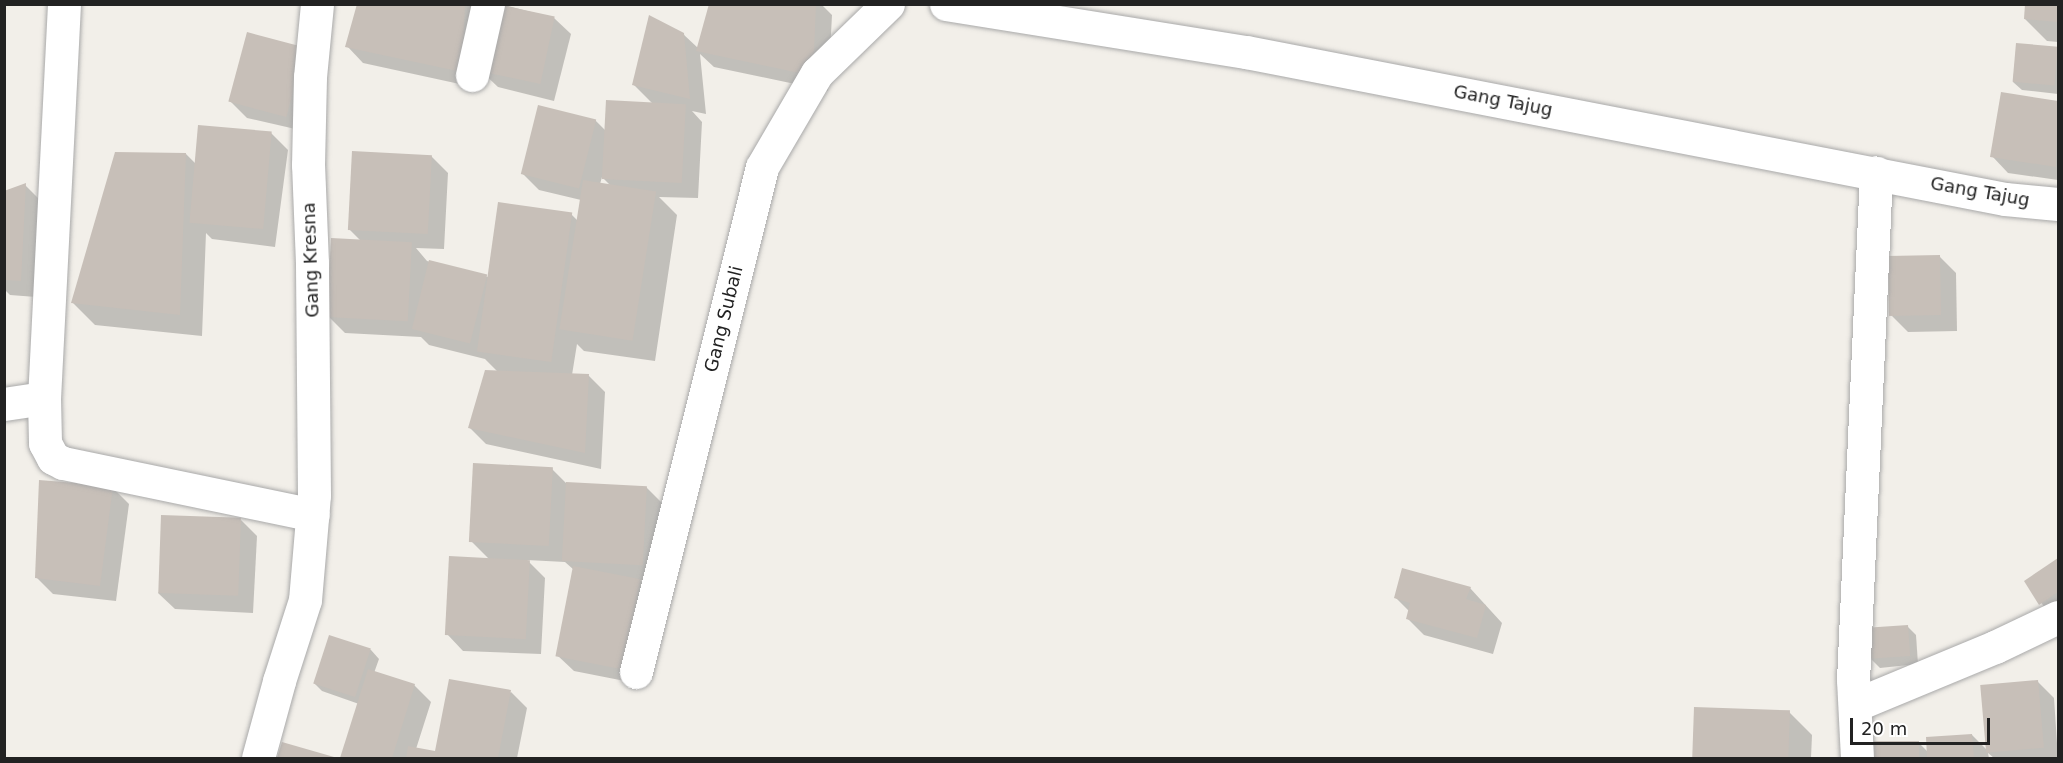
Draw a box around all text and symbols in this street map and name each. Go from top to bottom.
street label: Gang Tajug [1452,81,1554,121]
street label: Gang Tajug [1929,173,2031,211]
street label: Gang Kresna [298,202,324,318]
street label: Gang Subali [700,264,748,374]
scale bar [1853,706,1992,744]
text: 20 m [1861,718,1907,739]

